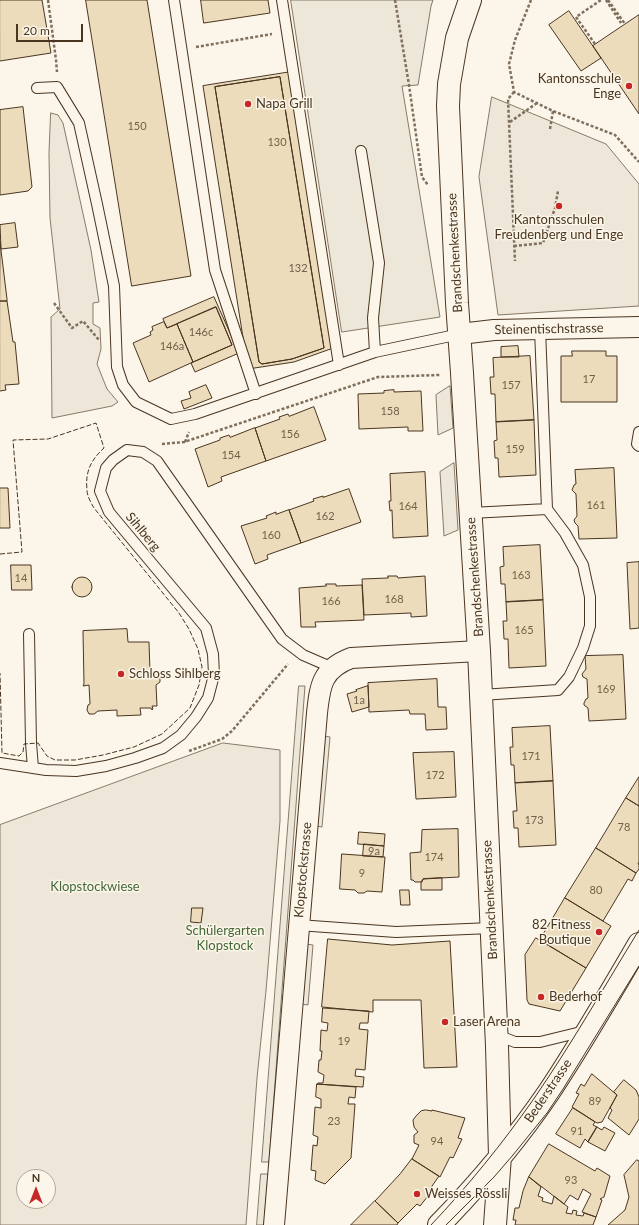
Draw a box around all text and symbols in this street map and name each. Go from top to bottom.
scale bar [18,16,85,42]
text: 20 m [23,23,50,38]
place label: Kantonsschule Enge [538,71,621,102]
marker: Kantonsschule Enge [624,81,634,91]
place label: Napa Grill [256,96,313,112]
marker: Napa Grill [243,99,253,109]
house number: 150 [127,119,147,133]
house number: 130 [267,135,287,149]
street label: Brandschenkestrasse [444,193,466,313]
marker: Kantonsschulen Freudenberg und Enge [554,201,564,211]
place label: Kantonsschulen Freudenberg und Enge [495,212,623,243]
house number: 132 [288,261,308,275]
street label: Steinentischstrasse [494,320,604,338]
house number: 146c [189,325,213,339]
house number: 146a [160,339,184,353]
house number: 17 [583,372,595,386]
house number: 157 [501,378,521,392]
house number: 158 [380,404,400,418]
house number: 156 [280,427,300,441]
house number: 159 [505,442,525,456]
house number: 154 [221,448,241,462]
house number: 161 [586,498,606,512]
house number: 164 [398,499,418,513]
street label: Sihlberg [122,509,164,555]
house number: 162 [315,509,335,523]
street label: Brandschenkestrasse [463,517,487,637]
house number: 160 [261,528,281,542]
house number: 163 [511,568,531,582]
house number: 14 [15,571,27,585]
house number: 168 [384,592,404,606]
house number: 166 [321,594,341,608]
house number: 165 [514,623,534,637]
place label: Schloss Sihlberg [129,666,220,682]
marker: Schloss Sihlberg [116,669,126,679]
house number: 169 [596,682,616,696]
house number: 1a [353,693,365,707]
house number: 171 [521,749,541,763]
house number: 172 [425,768,445,782]
house number: 173 [524,813,544,827]
house number: 78 [618,820,630,834]
street label: Klopstockstrasse [291,821,315,919]
street label: Brandschenkestrasse [479,840,501,960]
house number: 9a [368,844,380,858]
house number: 174 [424,850,444,864]
house number: 9 [359,866,365,880]
park label: Klopstockwiese [50,879,140,895]
house number: 80 [590,883,602,897]
place label: 82 Fitness Boutique [532,917,591,948]
park label: Schülergarten Klopstock [186,923,264,954]
marker: 82 Fitness Boutique [594,927,604,937]
place label: Bederhof [549,989,602,1005]
marker: Bederhof [536,992,546,1002]
place label: Laser Arena [453,1014,521,1030]
marker: Laser Arena [440,1017,450,1027]
house number: 19 [338,1034,350,1048]
street label: Bederstrasse [521,1056,575,1126]
house number: 89 [589,1094,601,1108]
house number: 23 [328,1114,340,1128]
house number: 91 [571,1124,583,1138]
house number: 94 [431,1134,443,1148]
north arrow [16,1169,56,1209]
text: N [32,1171,40,1184]
house number: 93 [565,1173,577,1187]
place label: Weisses Rössli [425,1186,507,1202]
marker: Weisses Rössli [412,1189,422,1199]

